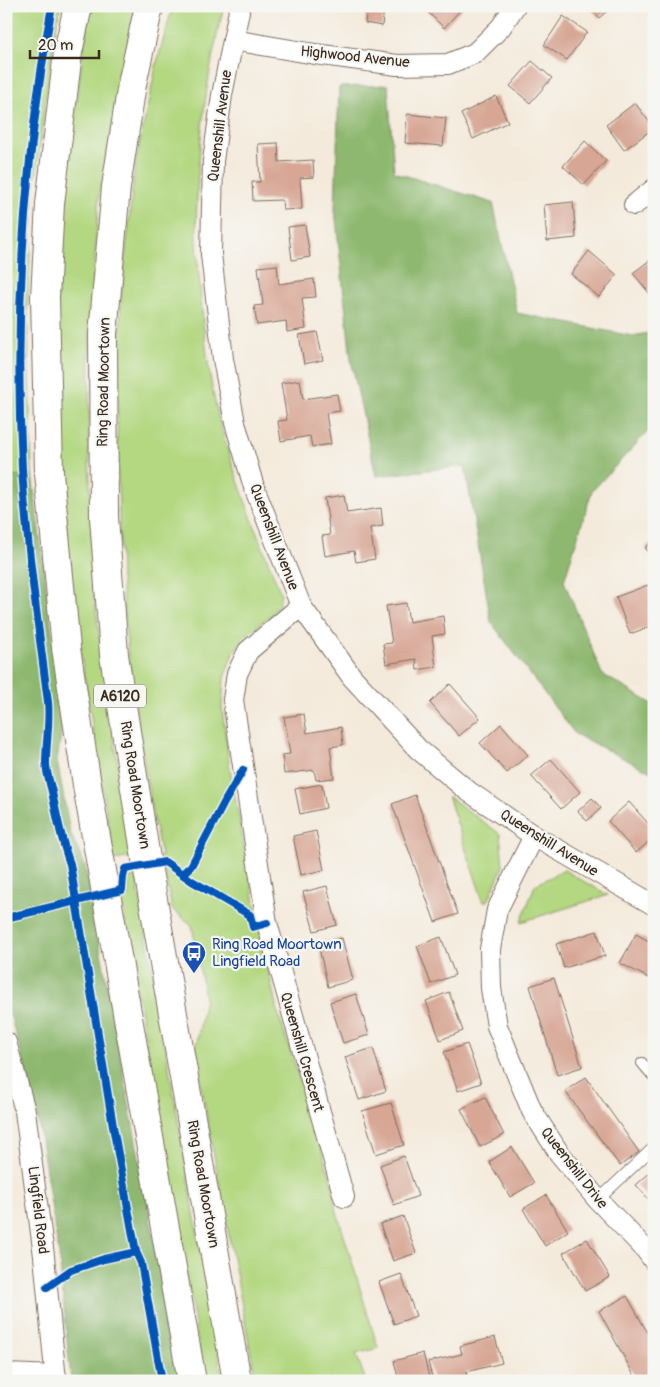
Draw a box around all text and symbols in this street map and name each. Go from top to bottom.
scale bar [30,28,99,60]
text: 20 m [38,36,73,55]
street label: Highwood Avenue [299,42,411,72]
street label: Queenshill Avenue [204,68,236,183]
street label: Ring Road Moortown [93,317,115,447]
street label: Queenshill Avenue [245,481,303,593]
road number: A6120 [94,684,146,708]
street label: Ring Road Moortown [115,719,155,851]
street label: Queenshill Avenue [496,805,602,881]
place label: Ring Road Moortown Lingfield Road [212,935,342,971]
bus stop icon: Ring Road Moortown Lingfield Road [181,940,207,974]
street label: Queenshill Crescent [276,990,328,1115]
street label: Ring Road Moortown [182,1119,224,1249]
street label: Queenshill Drive [536,1123,612,1213]
street label: Lingfield Road [23,1165,53,1255]

